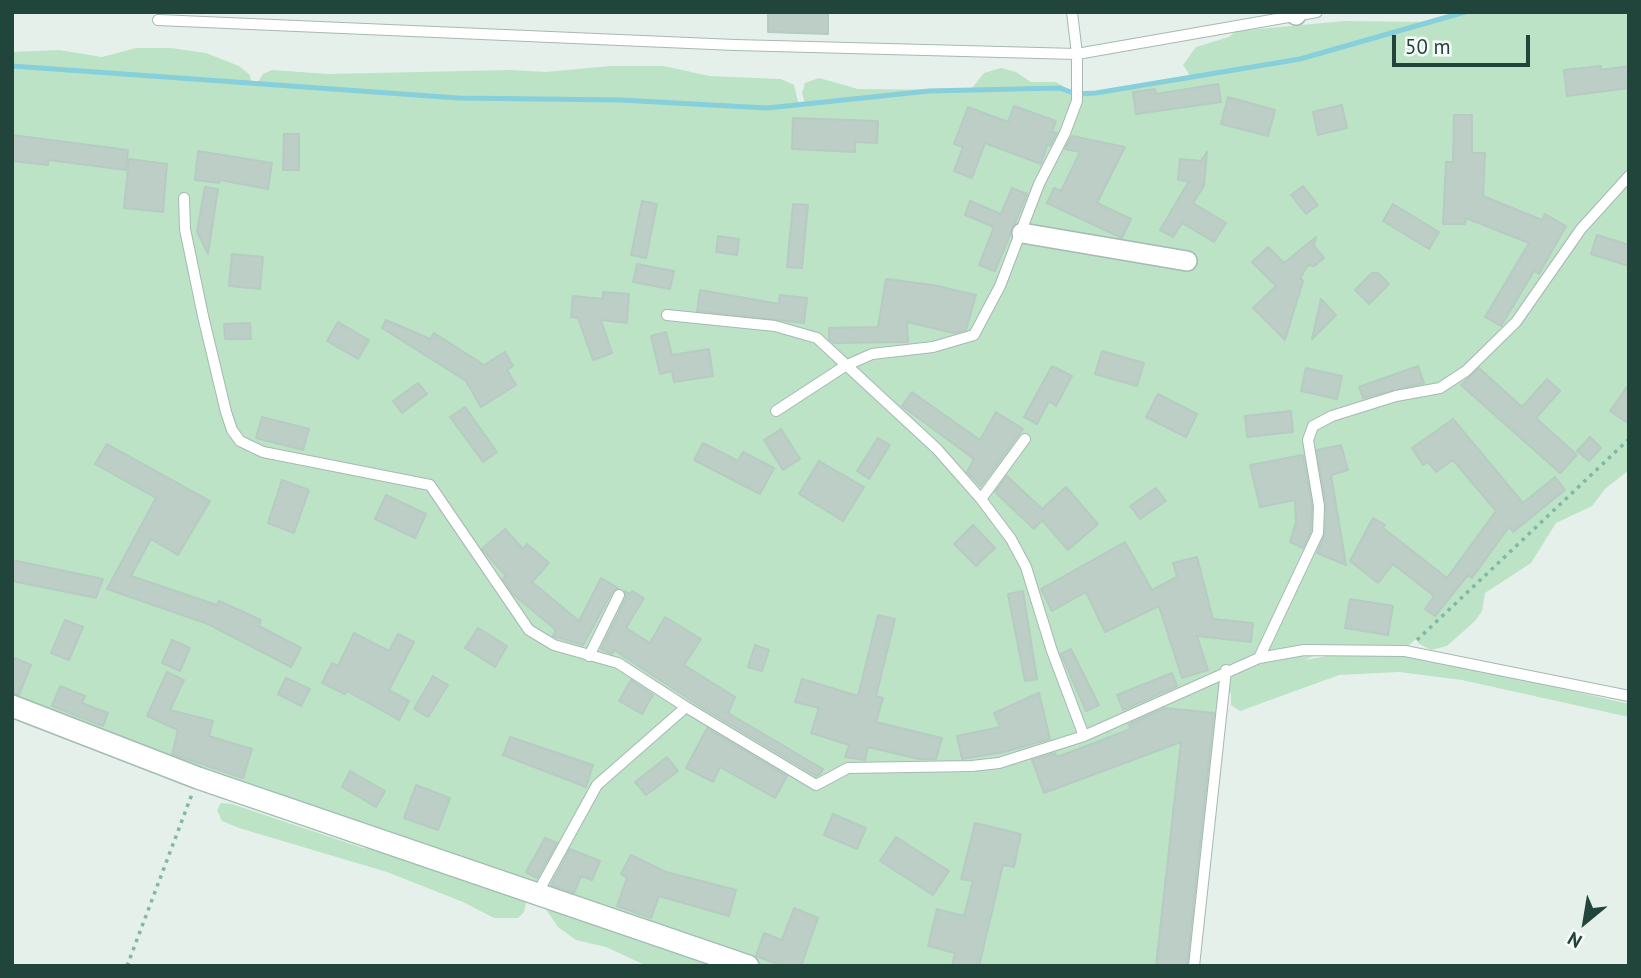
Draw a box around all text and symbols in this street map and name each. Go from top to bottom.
scale bar [1396,21,1534,65]
text: 50 m [1405,33,1451,60]
north arrow [1550,887,1620,957]
text: N [1563,927,1586,954]

